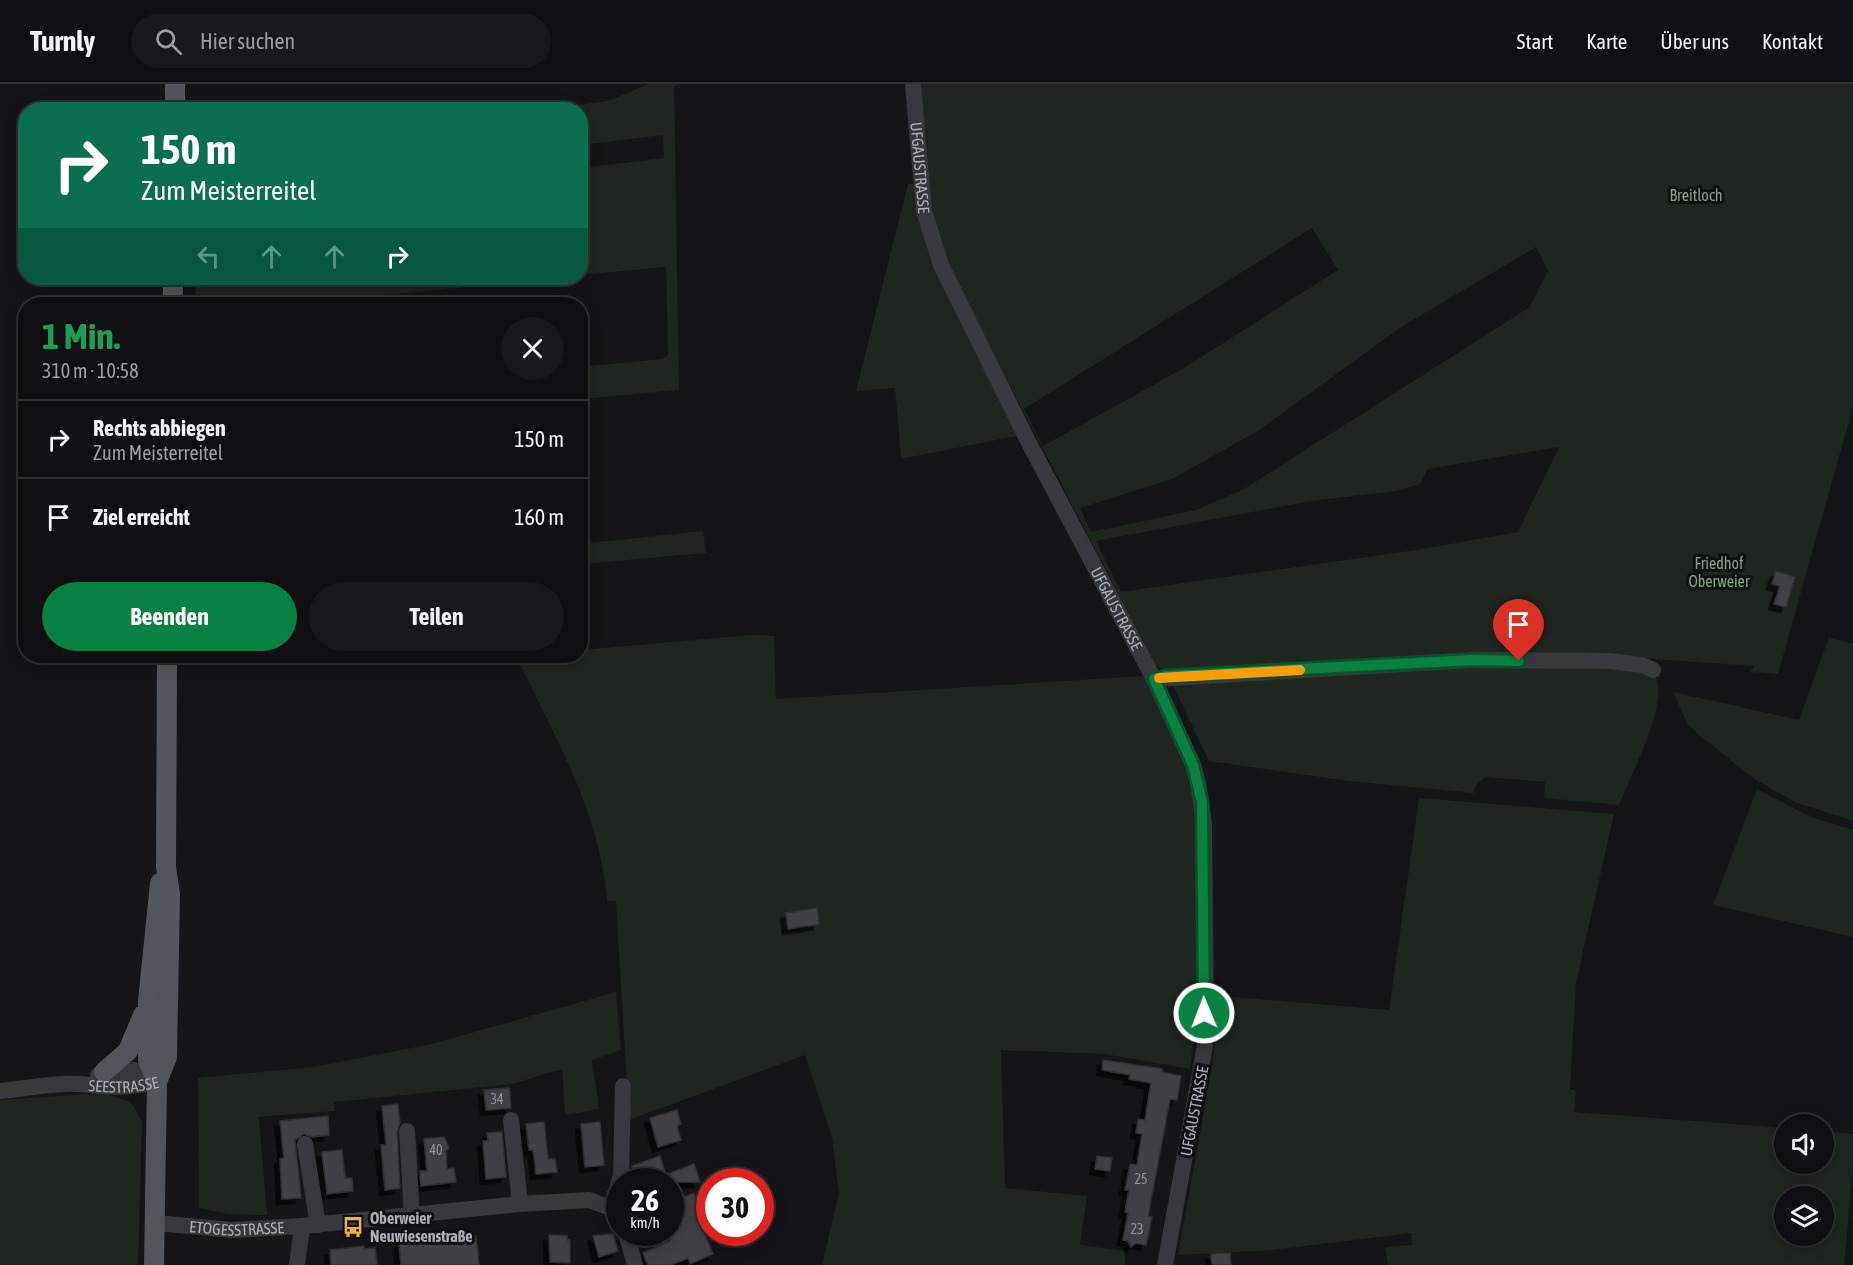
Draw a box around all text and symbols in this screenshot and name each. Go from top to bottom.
search box [131,14,551,68]
text: Turnly [30,25,95,57]
icon: search [152,25,185,58]
text: Hier suchen [200,28,295,54]
text: Start [1517,29,1553,53]
text: Karte [1586,29,1627,53]
text: Über uns [1660,29,1729,53]
text: Kontakt [1762,29,1823,53]
street label: UFGAUSTRASSE [907,121,933,214]
text: 150 m [141,125,236,173]
icon: right [42,126,120,204]
text: Zum Meisterreitel [141,175,317,206]
park label: Breitloch [1669,186,1723,204]
icon: left [192,240,225,273]
icon: ahead [255,240,288,273]
icon: ahead [318,240,351,273]
icon: right [381,240,414,273]
text: 1 Min. [42,315,120,357]
button: close [501,317,564,380]
text: 310 m · 10:58 [42,359,139,382]
text: Rechts abbiegen [93,415,226,441]
icon: right [42,423,75,456]
text: 150 m [514,426,564,452]
text: Zum Meisterreitel [93,441,223,464]
icon: arrive [42,501,75,534]
text: Ziel erreicht [93,504,190,530]
text: 160 m [514,504,564,530]
park label: Friedhof Oberweier [1688,554,1750,590]
street label: UFGAUSTRASSE [1087,564,1146,653]
button: Beenden [42,582,297,651]
button: Teilen [309,582,564,651]
pin [1493,599,1544,661]
icon: arrive [1502,608,1535,641]
position arrow [1172,981,1236,1045]
street label: UFGAUSTRASSE [1176,1064,1212,1158]
street label: SEESTRASSE [88,1073,160,1096]
house number: 34 [490,1091,504,1107]
map controls [1774,1114,1834,1246]
button: sound [1774,1114,1834,1174]
house number: 40 [429,1142,443,1158]
speed limit sign: 30 [696,1168,774,1246]
house number: 25 [1134,1171,1148,1187]
text: 26 [631,1183,659,1217]
button: layers [1774,1186,1834,1246]
place label: Oberweier Neuwiesenstraße [370,1209,472,1245]
text: km/h [630,1214,660,1231]
bus stop icon: Oberweier Neuwiesenstraße [341,1215,365,1239]
street label: ETOGESSTRASSE [189,1217,285,1239]
house number: 23 [1130,1221,1144,1237]

